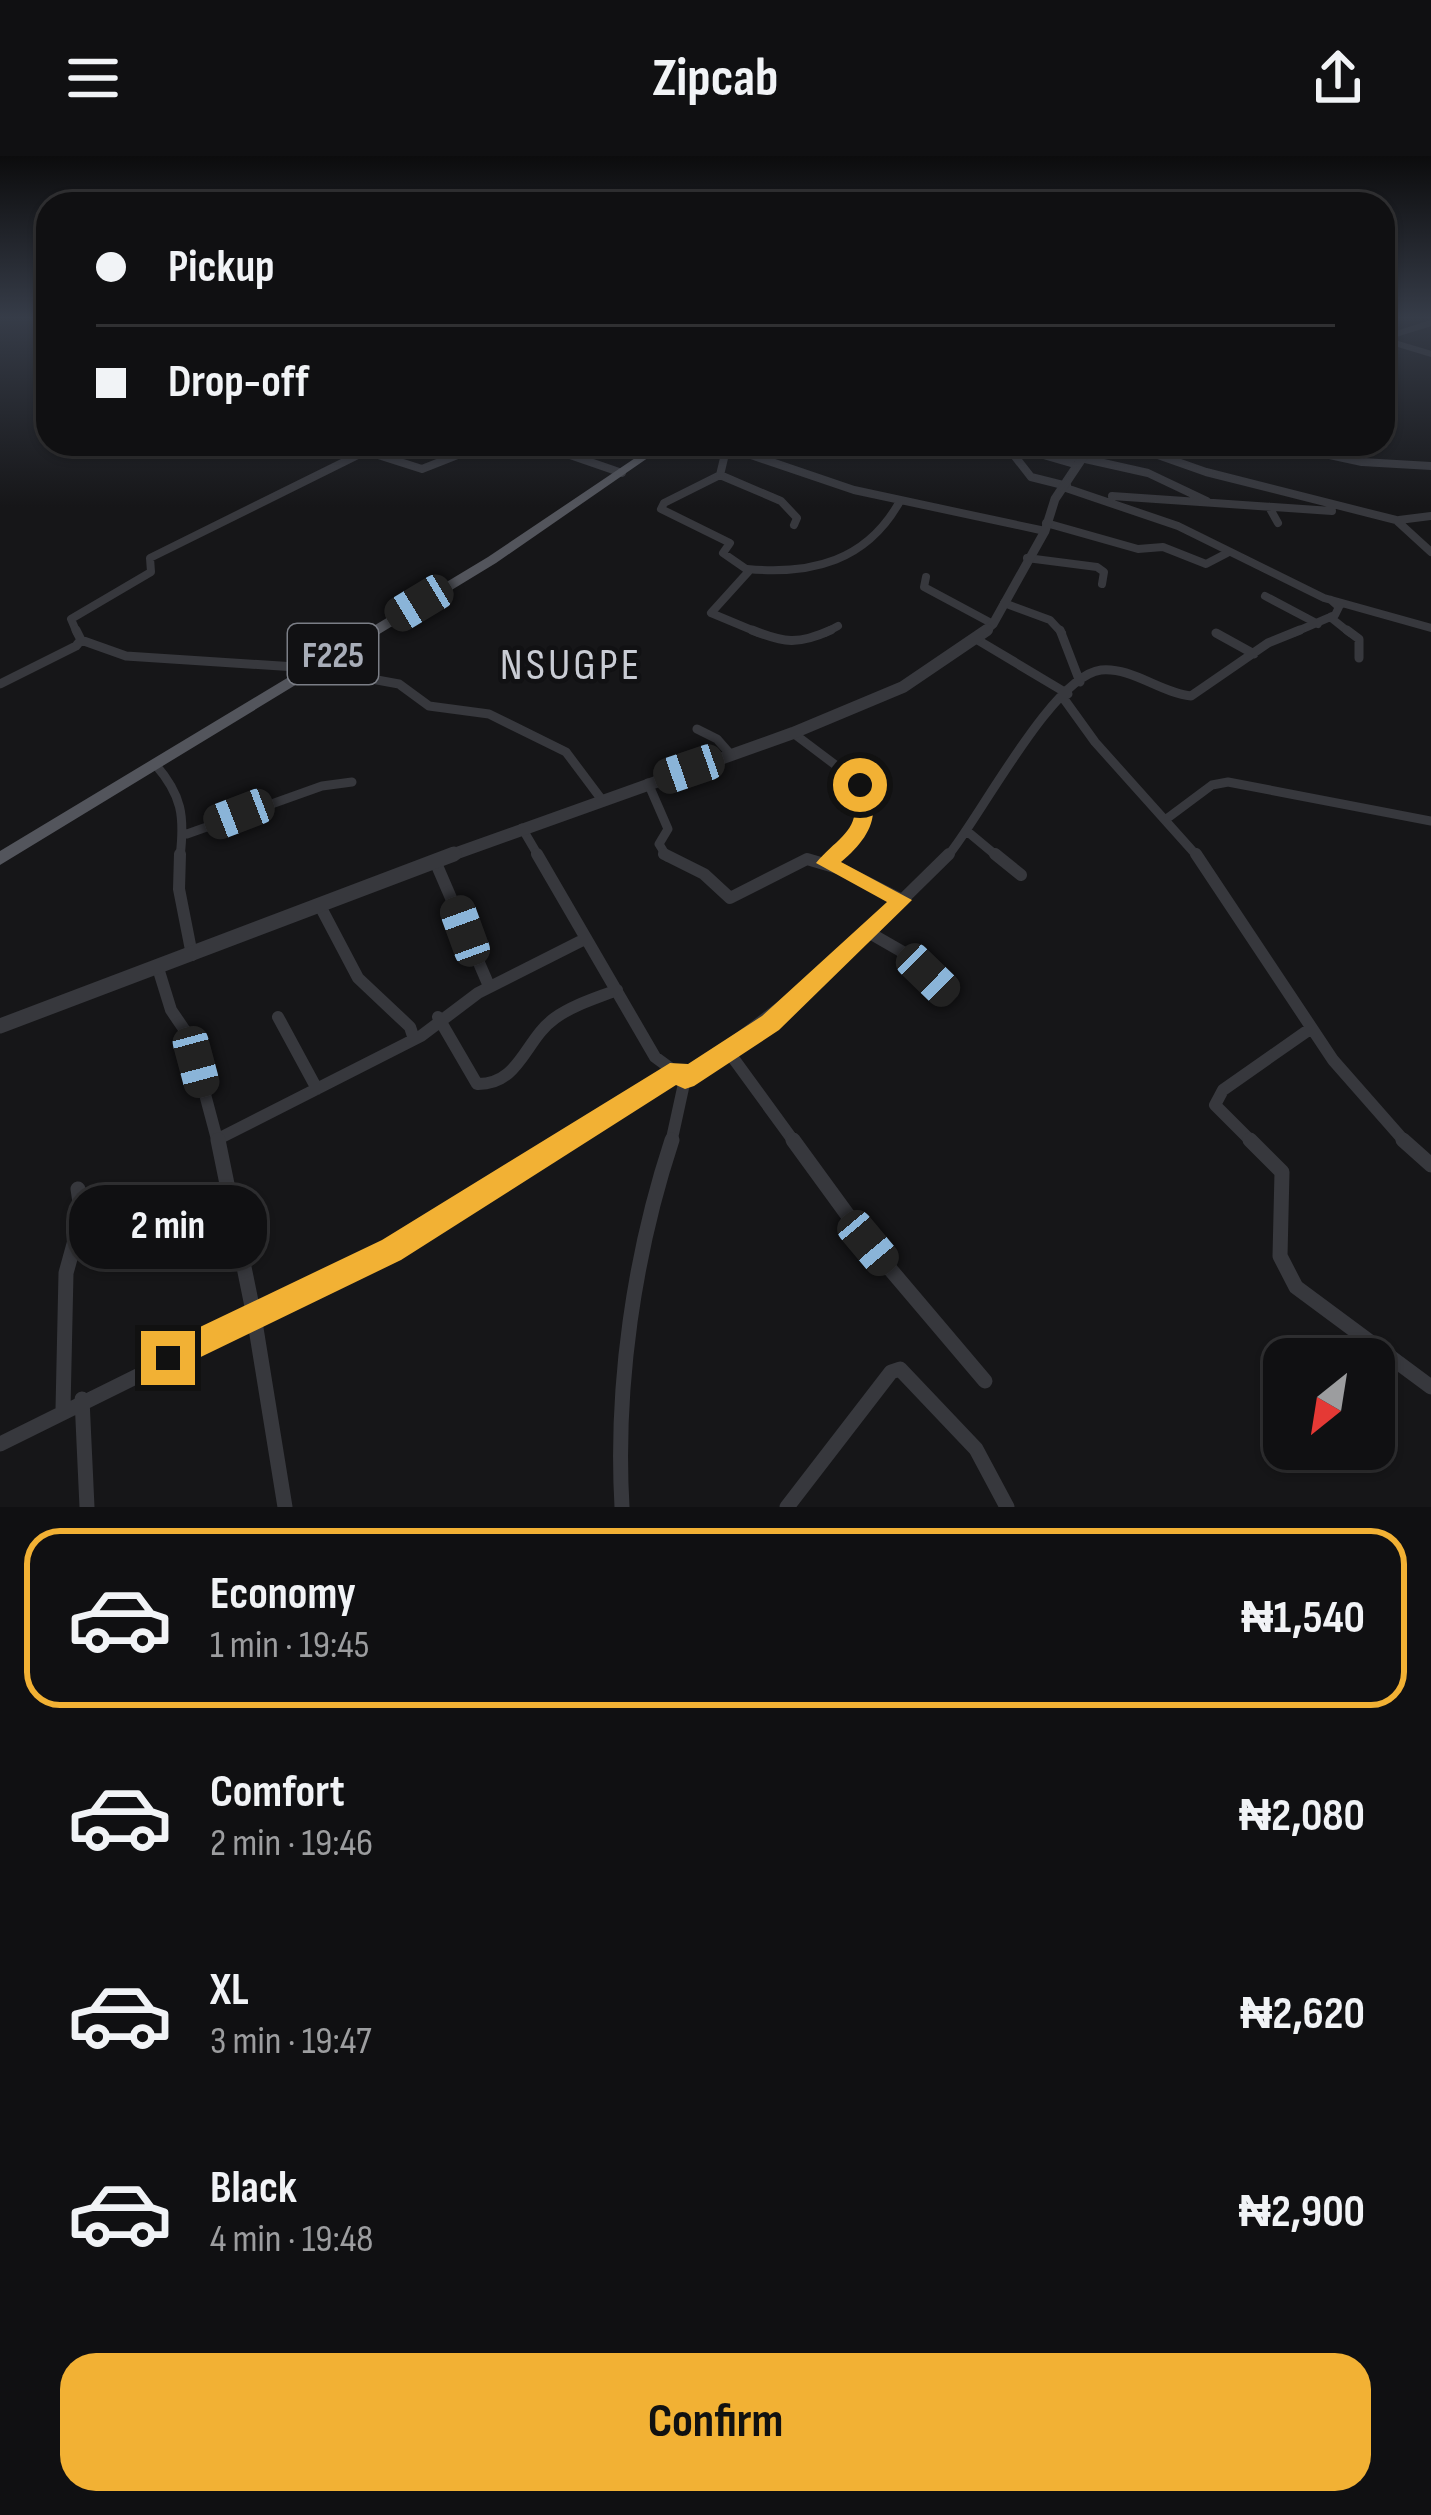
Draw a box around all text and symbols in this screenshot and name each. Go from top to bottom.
icon: menu [60,45,126,111]
icon: share [1305,45,1371,111]
text: Zipcab [652,46,779,111]
text: Pickup [168,240,275,295]
text: Drop-off [168,355,309,410]
car [379,569,459,637]
road number: F225 [288,624,378,684]
district label: NSUGPE [500,638,642,693]
car [649,740,729,798]
route start [833,758,887,812]
car [199,784,279,844]
car [436,891,494,971]
car [890,937,966,1013]
car [169,1023,223,1101]
callout: 2 min [69,1184,267,1268]
text: 2 min [131,1203,205,1250]
car [831,1204,905,1282]
route end [141,1331,195,1385]
north arrow [1263,1338,1395,1470]
map controls [1263,1338,1395,1470]
icon: car [66,1564,174,1672]
text: Economy [210,1567,356,1622]
text: ₦1,540 [1241,1591,1365,1646]
text: 1 min · 19:45 [210,1622,369,1669]
icon: car [66,1762,174,1870]
text: Comfort [210,1765,345,1820]
text: ₦2,080 [1239,1789,1365,1844]
text: 2 min · 19:46 [210,1820,373,1867]
icon: car [66,1960,174,2068]
text: XL [210,1963,249,2018]
text: ₦2,620 [1240,1987,1365,2042]
text: 3 min · 19:47 [210,2018,372,2065]
icon: car [66,2158,174,2266]
text: Black [210,2161,297,2216]
text: ₦2,900 [1238,2185,1365,2240]
text: 4 min · 19:48 [210,2216,373,2263]
button: Confirm [60,2353,1371,2491]

